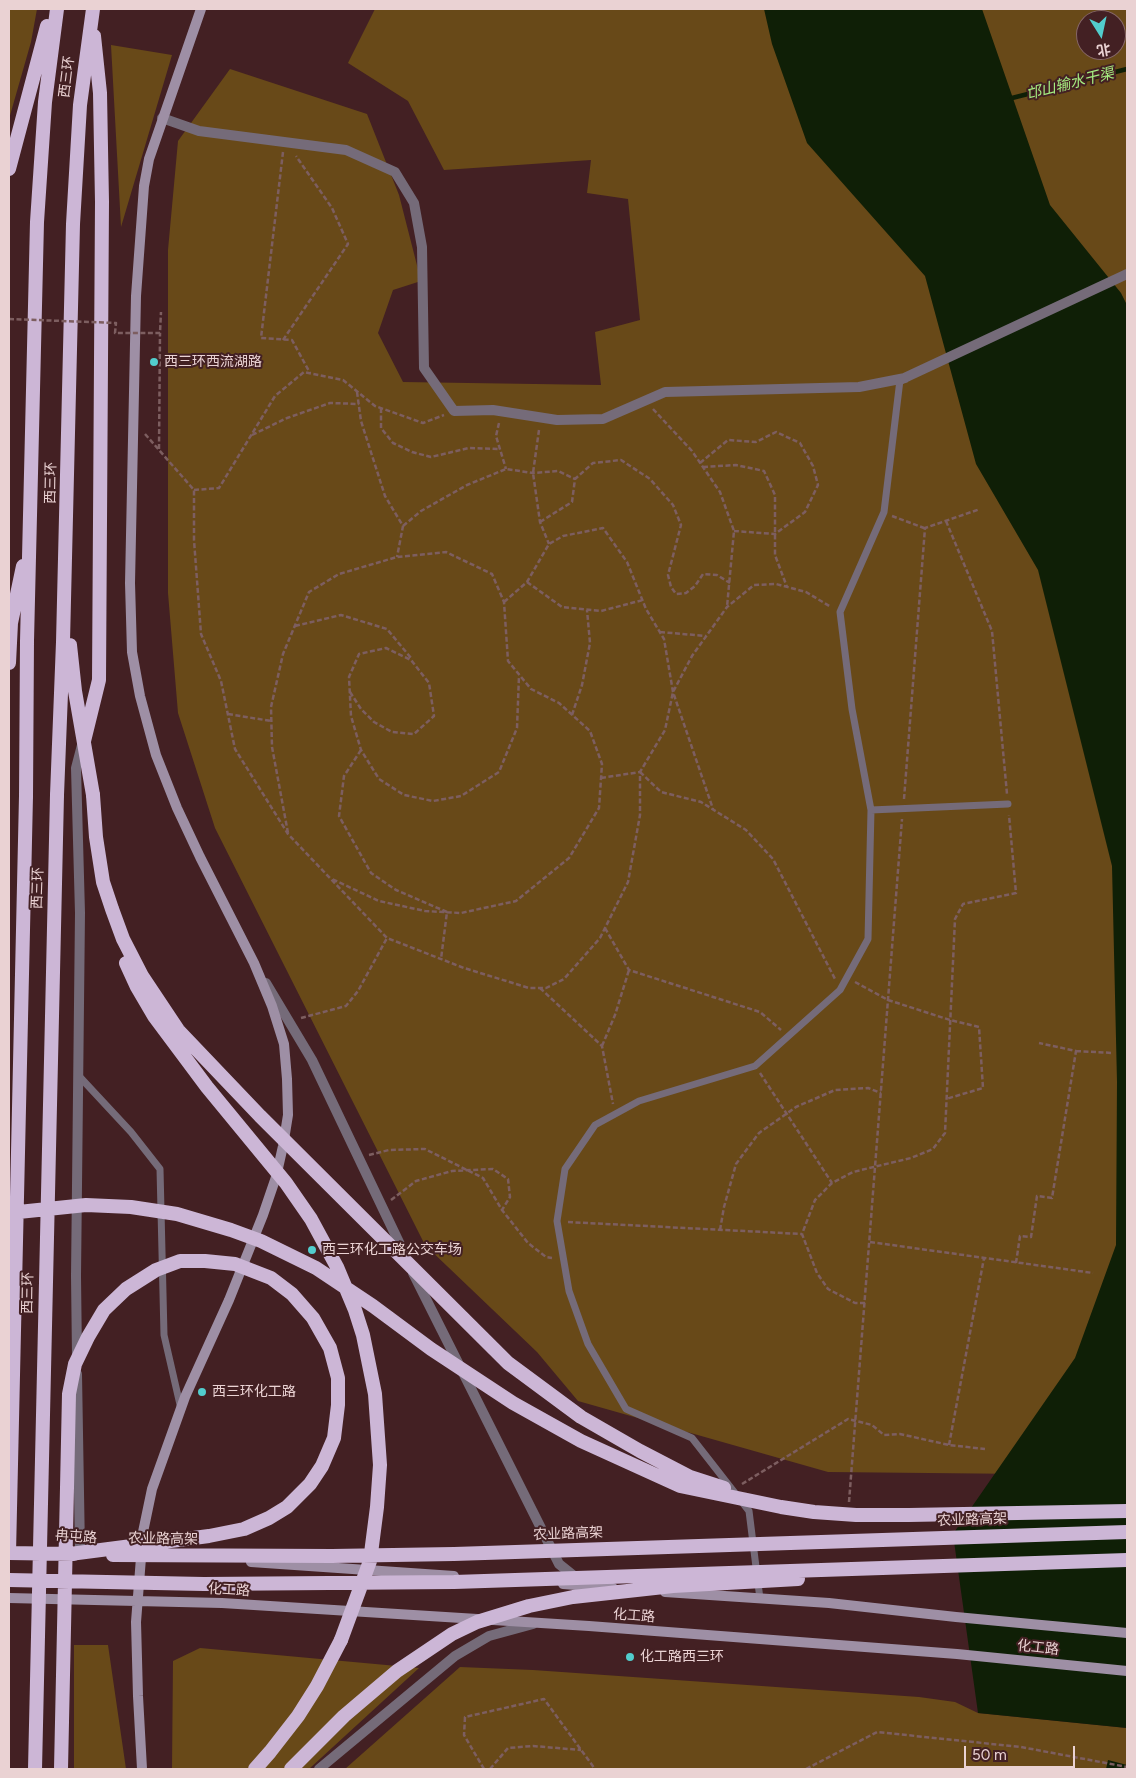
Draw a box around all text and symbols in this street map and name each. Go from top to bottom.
north arrow [1076,10,1126,60]
text: 北 [1095,40,1112,59]
street label: 西三环 [56,55,78,99]
water label: 邙山输水干渠 [1024,64,1116,104]
place label: 西三环西流湖路 [164,354,262,370]
marker: 西三环西流湖路 [148,356,160,368]
street label: 西三环 [42,462,60,504]
street label: 西三环 [29,867,47,909]
place label: 西三环化工路公交车场 [322,1242,462,1258]
marker: 西三环化工路公交车场 [306,1244,318,1256]
street label: 西三环 [19,1272,37,1314]
place label: 西三环化工路 [212,1384,296,1400]
marker: 西三环化工路 [196,1386,208,1398]
street label: 农业路高架 [937,1510,1007,1530]
street label: 农业路高架 [533,1524,603,1544]
street label: 冉屯路 [54,1527,98,1547]
street label: 农业路高架 [128,1530,198,1548]
street label: 化工路 [208,1581,250,1599]
street label: 化工路 [612,1606,656,1626]
street label: 化工路 [1016,1637,1060,1659]
place label: 化工路西三环 [640,1649,724,1665]
marker: 化工路西三环 [624,1651,636,1663]
scale bar [966,1736,1077,1768]
text: 50 m [972,1746,1007,1764]

